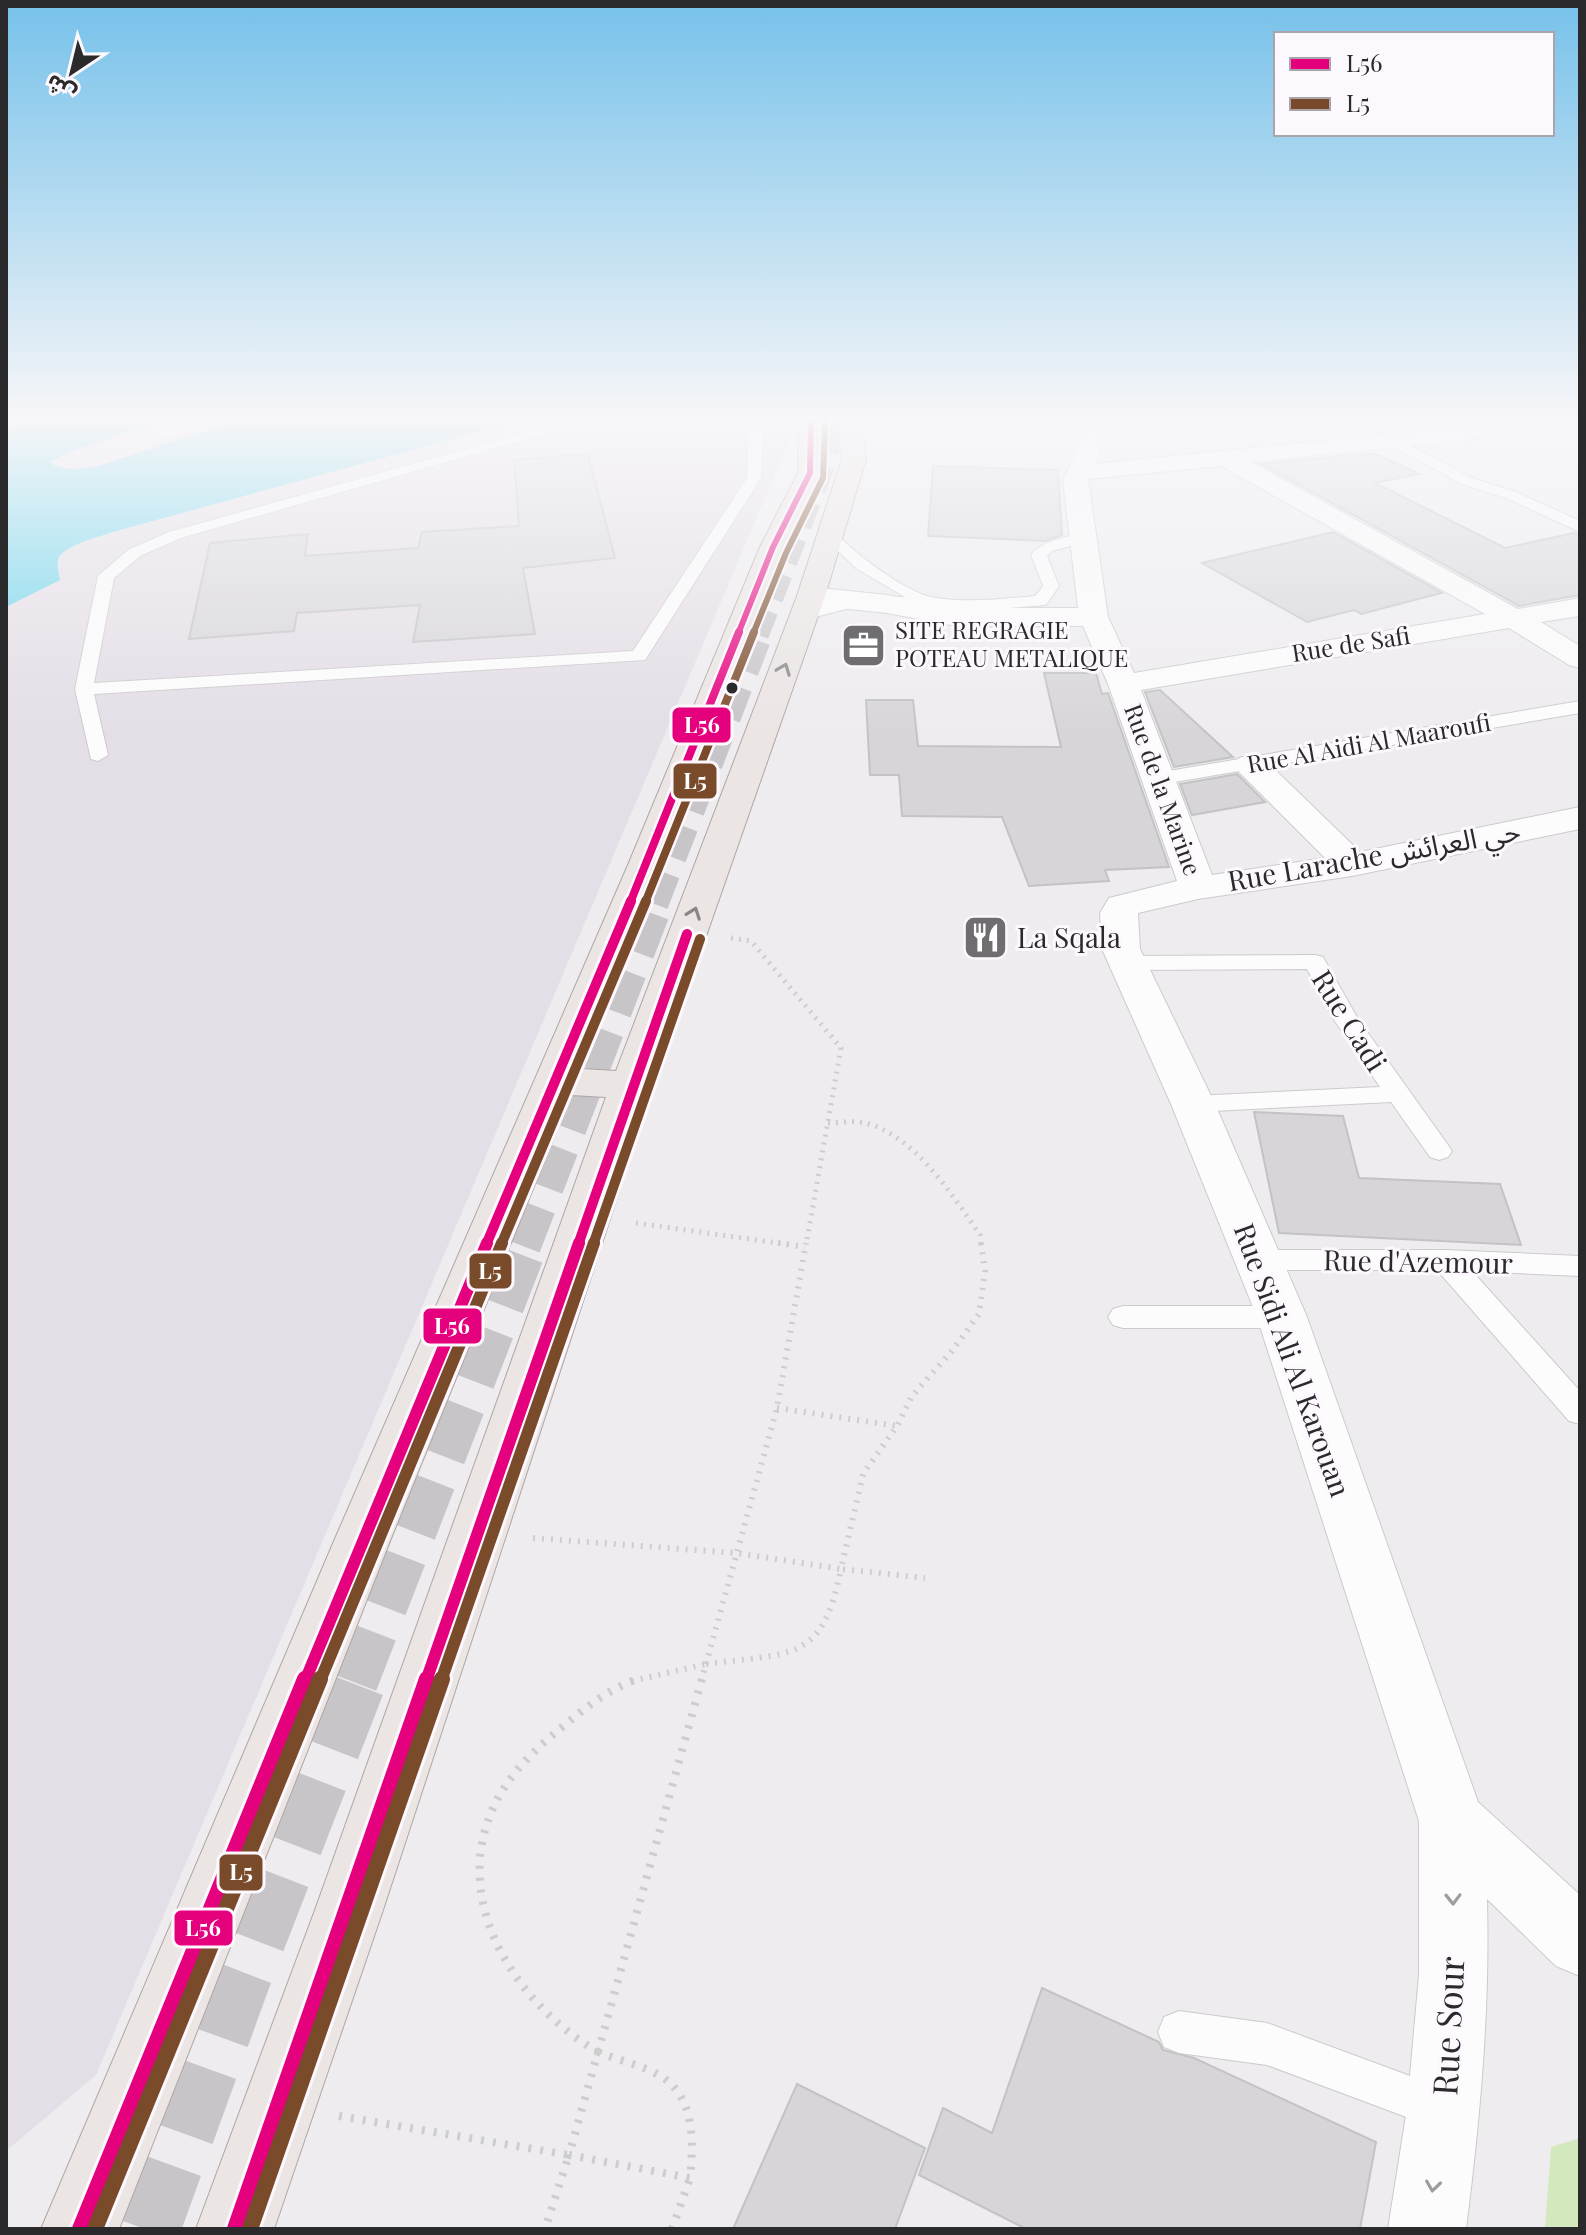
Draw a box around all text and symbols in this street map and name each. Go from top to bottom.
north arrow [32,32,112,112]
legend [1274,32,1554,136]
text: L56 [1346,46,1382,78]
text: ش [39,68,81,110]
text: L5 [1346,86,1370,118]
place label: SITE REGRAGIE POTEAU METALIQUE [895,613,1128,673]
street label: Rue de Safi [1289,618,1412,668]
office icon: SITE REGRAGIE POTEAU METALIQUE [840,621,888,669]
one-way arrow [774,663,791,677]
unlabelled marker [724,680,740,696]
street label: Rue de la Marine [1118,699,1210,880]
street label: Rue Al Aidi Al Maaroufi [1244,705,1493,779]
line badge: L56 [671,706,732,744]
text: L56 [684,709,720,739]
line badge: L5 [672,762,718,800]
text: L5 [683,765,707,795]
street label: Rue Larache حي العرائش [1225,811,1524,903]
one-way arrow [685,907,701,921]
restaurant icon: La Sqala [962,914,1010,962]
place label: La Sqala [1017,918,1121,955]
street label: Rue Cadi [1305,962,1396,1078]
street label: Rue Sidi Ali Al Karouan [1227,1218,1360,1502]
street label: Rue d'Azemour [1323,1240,1514,1281]
line badge: L5 [468,1252,513,1290]
text: L5 [478,1255,502,1285]
line badge: L56 [422,1307,483,1345]
text: L56 [434,1310,470,1340]
line badge: L5 [218,1853,264,1892]
text: L5 [229,1856,253,1886]
one-way arrow [1444,1893,1462,1906]
line badge: L56 [173,1909,234,1947]
text: L56 [185,1912,221,1942]
street label: Rue Sour [1420,1955,1474,2097]
one-way arrow [1425,2179,1442,2193]

